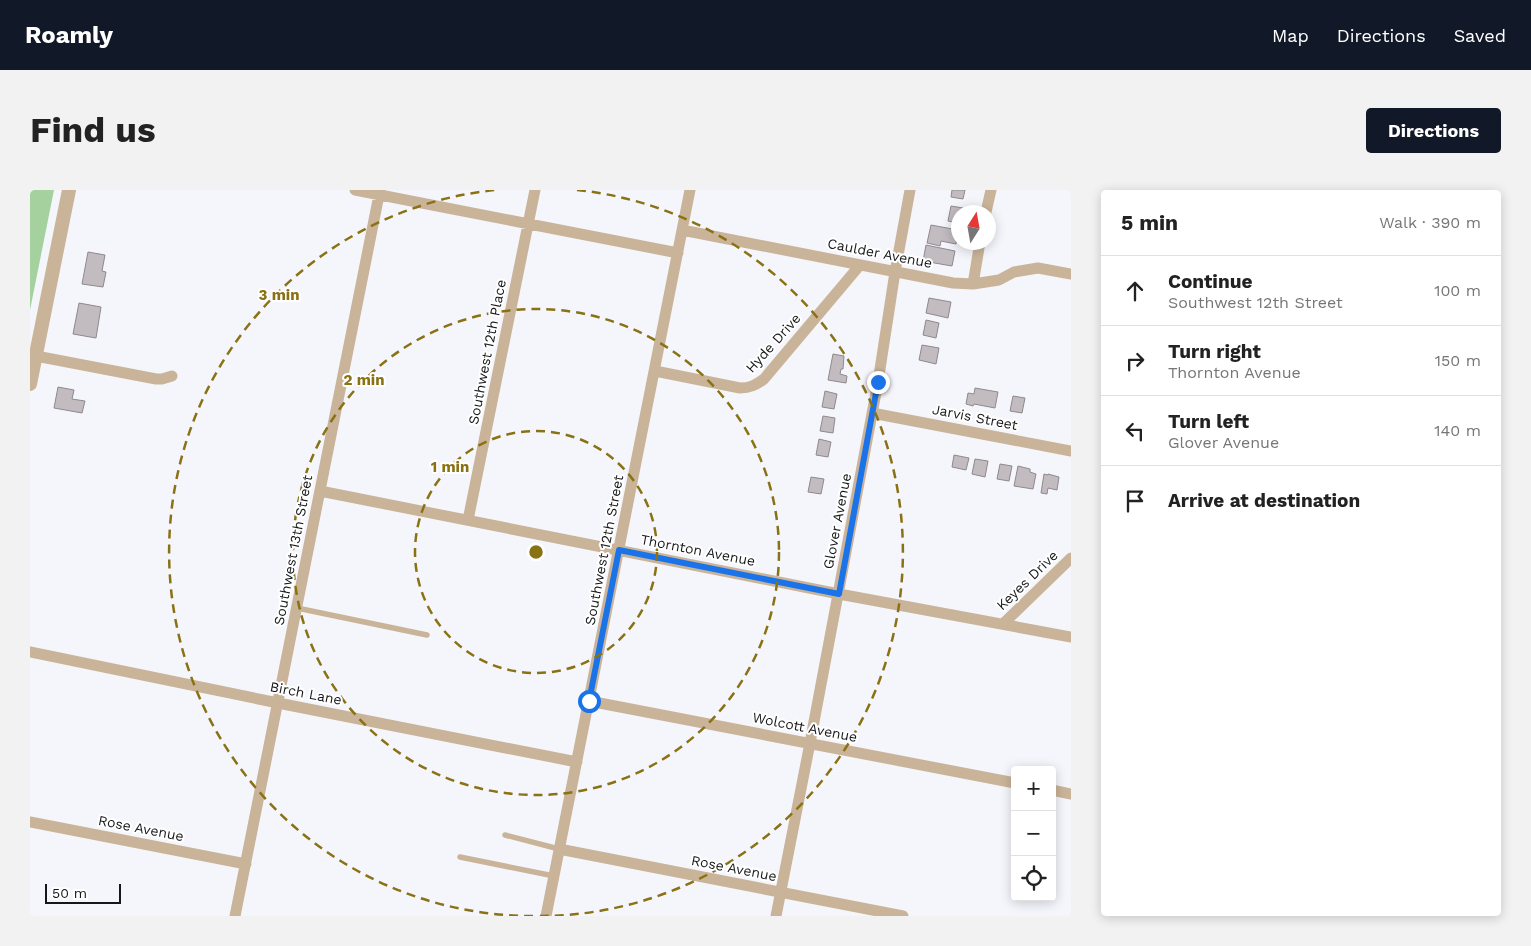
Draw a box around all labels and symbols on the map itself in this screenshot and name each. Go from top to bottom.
north arrow [951,205,996,250]
street label: Caulder Avenue [826,235,934,271]
street label: Southwest 12th Place [465,278,509,426]
text: 3 min [259,286,299,304]
street label: Hyde Drive [742,310,804,376]
text: 2 min [343,371,385,389]
route end [867,371,890,394]
street label: Jarvis Street [931,401,1019,433]
text: 1 min [431,458,469,476]
street label: Glover Avenue [820,472,854,570]
street label: Southwest 13th Street [271,473,315,627]
street label: Southwest 12th Street [582,473,626,627]
street label: Thornton Avenue [639,531,757,569]
centre of rings [527,543,545,561]
street label: Keyes Drive [993,547,1061,613]
street label: Birch Lane [269,678,343,708]
route start [578,690,601,713]
street label: Wolcott Avenue [751,709,859,745]
street label: Rose Avenue [97,812,185,844]
street label: Rose Avenue [690,852,778,884]
scale bar [45,881,121,904]

